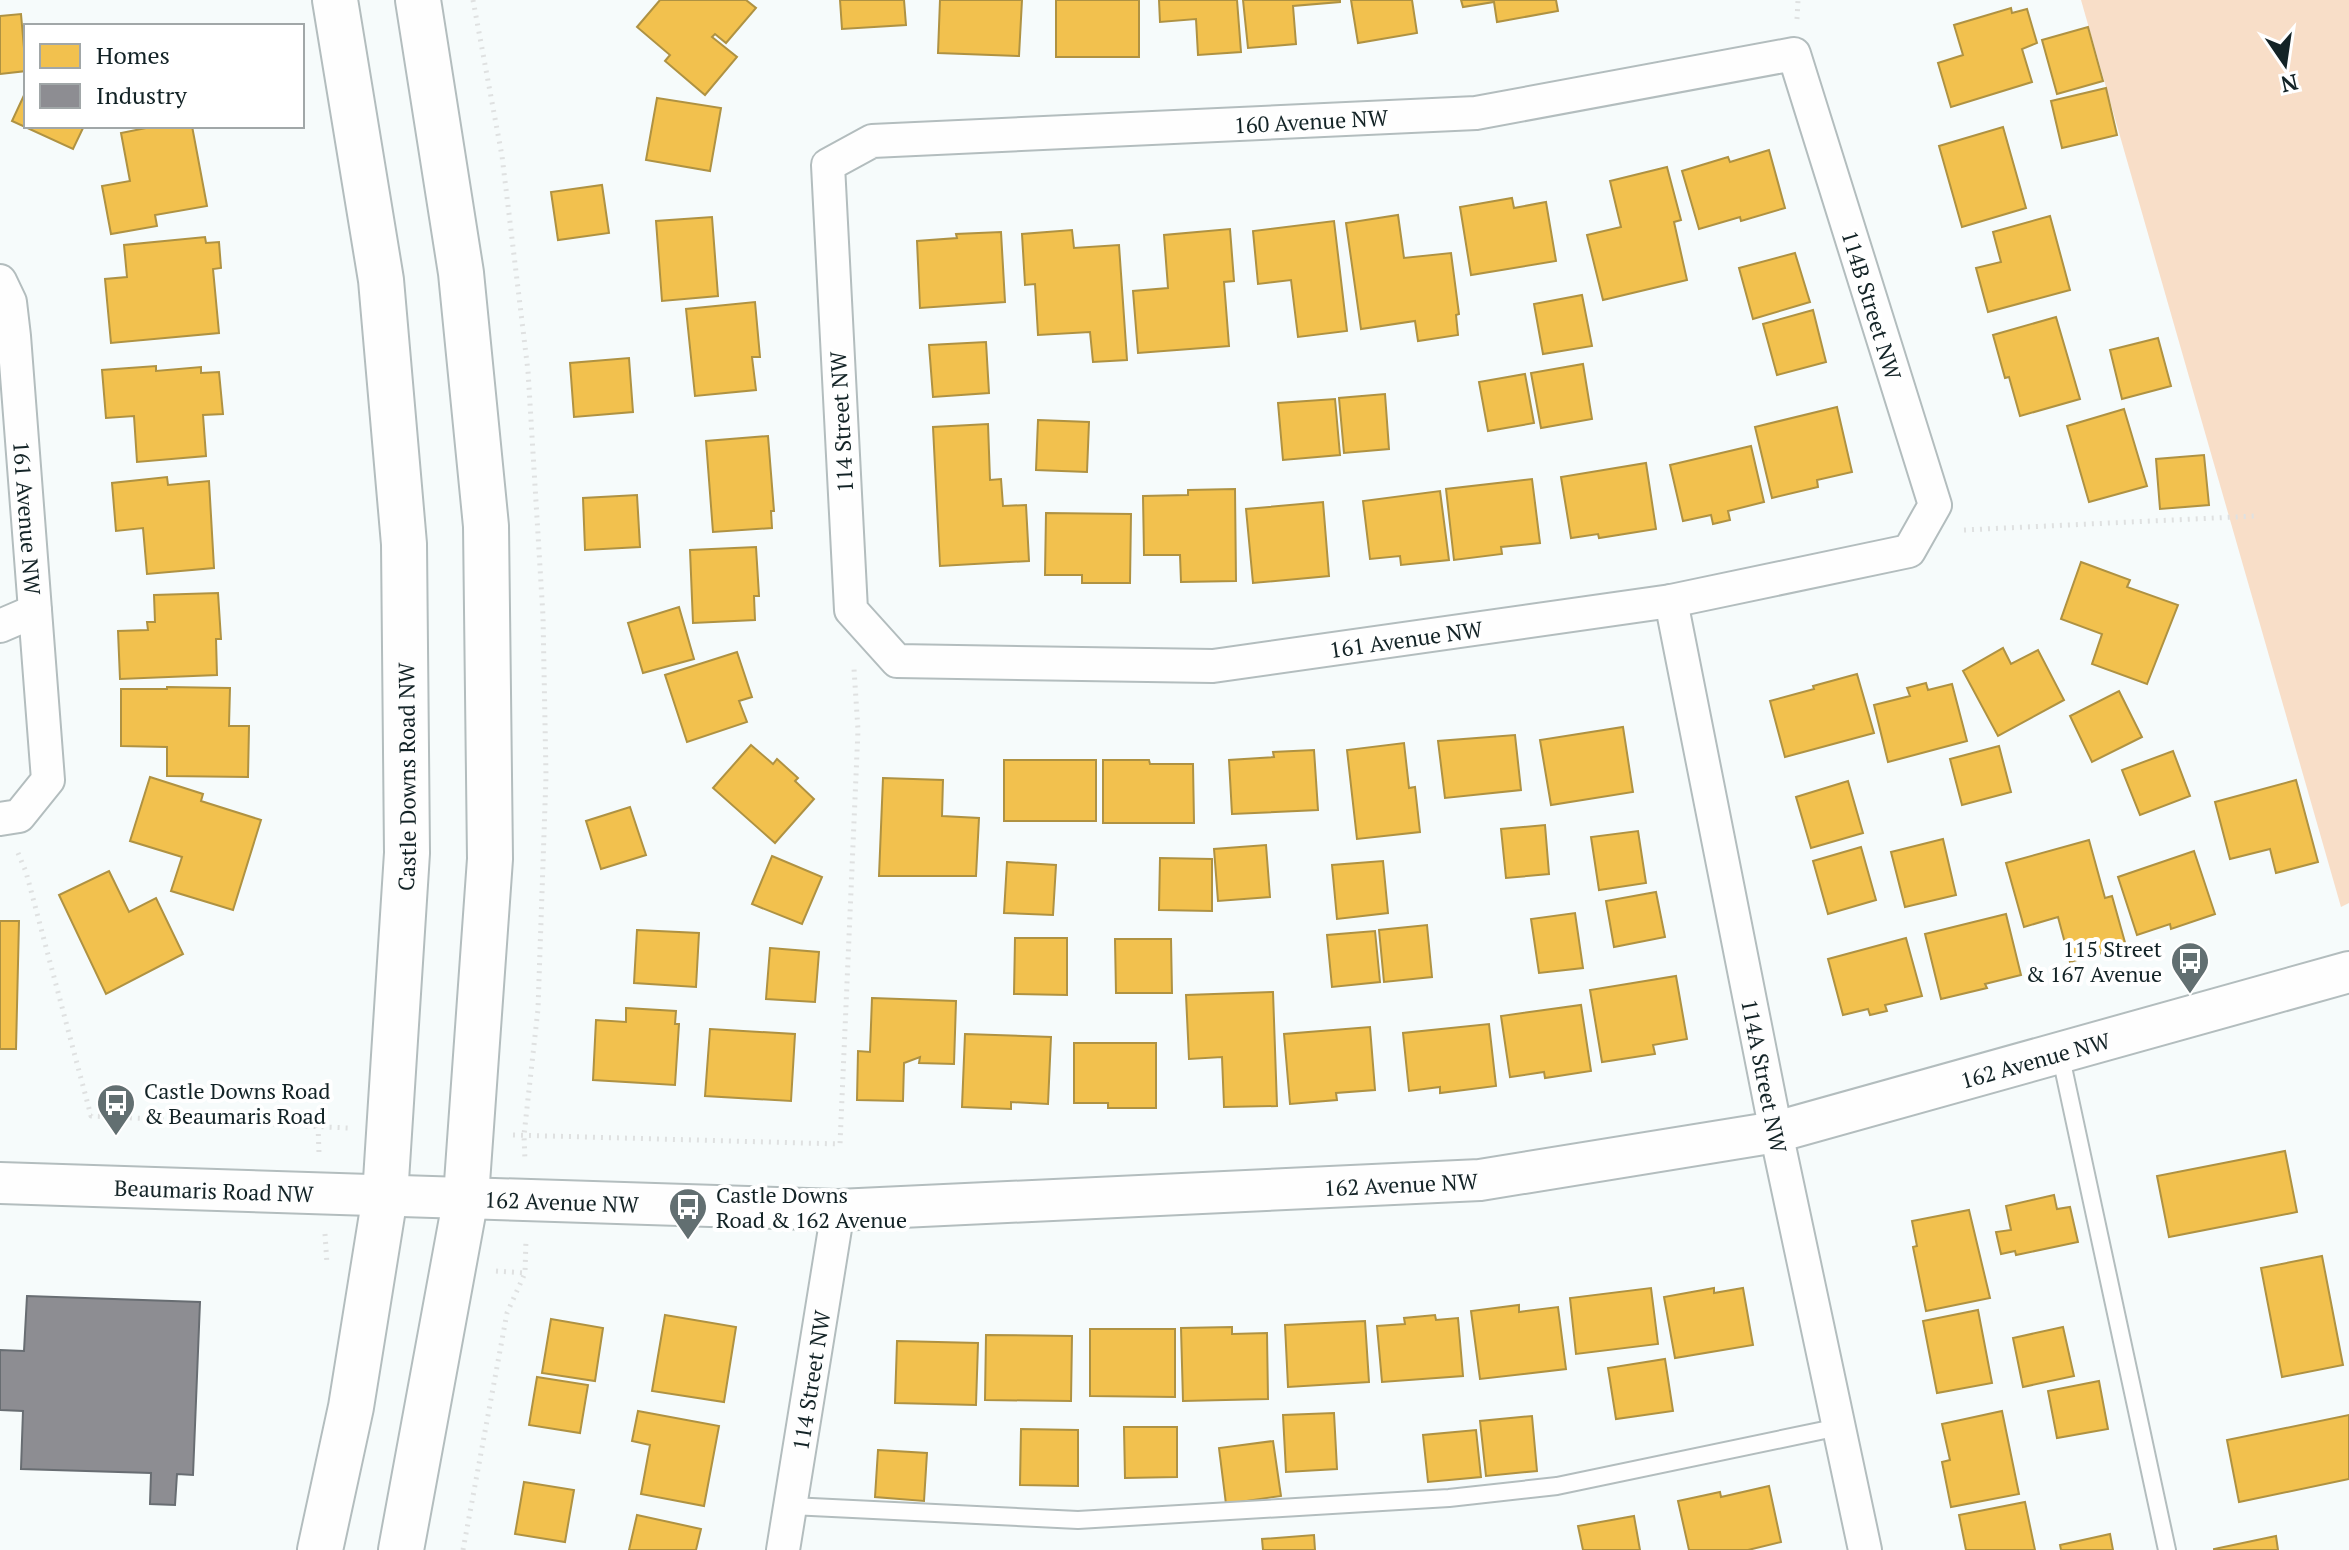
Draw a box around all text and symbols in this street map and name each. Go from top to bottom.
legend [24,24,304,128]
north arrow [2245,24,2325,104]
text: Homes [96,39,170,71]
text: N [2278,68,2301,100]
text: Industry [96,79,188,111]
street label: 160 Avenue NW [1233,102,1389,140]
street label: 114B Street NW [1836,227,1909,384]
street label: 114 Street NW [823,350,859,493]
street label: 161 Avenue NW [8,440,48,596]
street label: 161 Avenue NW [1328,614,1485,664]
street label: Castle Downs Road NW [390,662,422,892]
place label: 115 Street & 167 Avenue [2025,934,2162,988]
bus stop icon: 115 Street & 167 Avenue [2169,940,2211,995]
street label: 114A Street NW [1736,996,1795,1156]
street label: 162 Avenue NW [1957,1025,2114,1094]
place label: Castle Downs Road & Beaumaris Road [144,1076,331,1130]
bus stop icon: Castle Downs Road & Beaumaris Road [95,1082,137,1137]
street label: 162 Avenue NW [1323,1166,1479,1202]
street label: Beaumaris Road NW [114,1172,315,1208]
place label: Castle Downs Road & 162 Avenue [716,1180,907,1234]
street label: 162 Avenue NW [484,1184,640,1218]
bus stop icon: Castle Downs Road & 162 Avenue [667,1186,709,1241]
street label: 114 Street NW [785,1308,836,1452]

